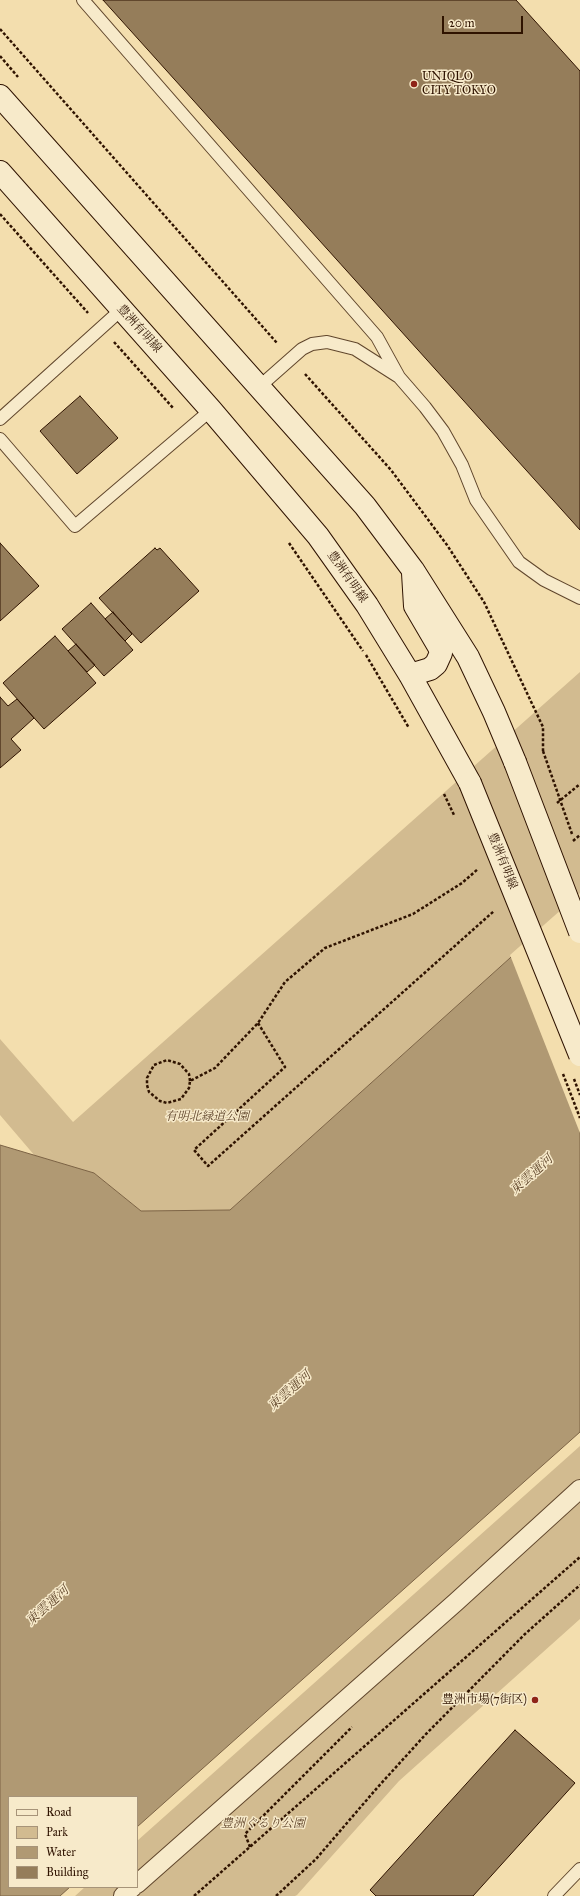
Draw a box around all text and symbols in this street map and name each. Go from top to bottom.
scale bar [444,8,525,34]
text: 20 m [449,16,475,30]
place label: UNIQLO CITY TOKYO [422,70,496,98]
marker: UNIQLO CITY TOKYO [409,79,419,89]
street label: 豊洲有明線 [114,302,164,356]
street label: 豊洲有明線 [324,548,370,606]
street label: 豊洲有明線 [484,830,520,892]
park label: 有明北緑道公園 [165,1110,249,1124]
water label: 東雲運河 [507,1152,557,1198]
water label: 東雲運河 [265,1368,315,1414]
water label: 東雲運河 [23,1583,73,1629]
place label: 豊洲市場(7街区) [442,1693,527,1707]
marker: 豊洲市場(7街区) [530,1695,540,1705]
legend [8,1796,138,1888]
text: Road [46,1805,72,1819]
park label: 豊洲ぐるり公園 [221,1817,305,1831]
text: Park [46,1825,68,1839]
text: Water [46,1845,76,1859]
text: Building [46,1865,88,1879]

